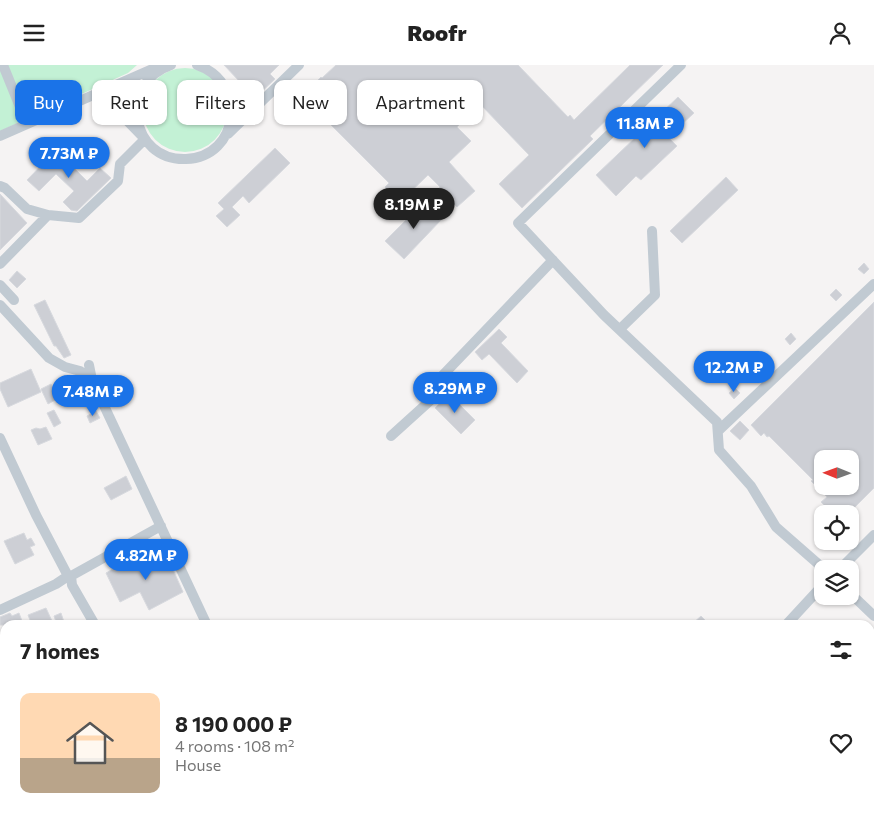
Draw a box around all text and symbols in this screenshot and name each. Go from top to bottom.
icon: menu [20,19,48,47]
text: Roofr [407,19,467,46]
icon: person [826,19,854,47]
chip: Buy [15,80,82,125]
chip: Rent [92,80,167,125]
chip: Filters [177,80,264,125]
chip: New [274,80,347,125]
chip: Apartment [357,80,483,125]
pin: 11.8M ₽ [599,107,691,149]
text: 11.8M ₽ [616,113,674,132]
pin: 7.73M ₽ [23,137,115,179]
text: 7.73M ₽ [40,143,98,162]
pin: 8.19M ₽ [368,187,460,230]
text: 8.19M ₽ [385,194,443,213]
pin: 12.2M ₽ [688,351,780,393]
text: 12.2M ₽ [705,357,763,376]
pin: 8.29M ₽ [409,371,501,414]
pin: 7.48M ₽ [47,375,139,417]
text: 8.29M ₽ [424,378,486,397]
text: 7.48M ₽ [63,381,123,400]
north arrow [814,450,859,495]
map controls [814,450,859,605]
button: locate [814,505,859,550]
pin: 4.82M ₽ [100,539,192,581]
text: 4.82M ₽ [115,545,177,564]
button: layers [814,560,859,605]
icon: filters [827,636,855,664]
text: 7 homes [20,638,99,663]
text: 8 190 000 ₽ [175,711,292,736]
icon: home [60,713,120,773]
icon: heart [827,729,855,757]
text: 4 rooms · 108 m² [175,736,295,755]
text: House [175,755,221,774]

